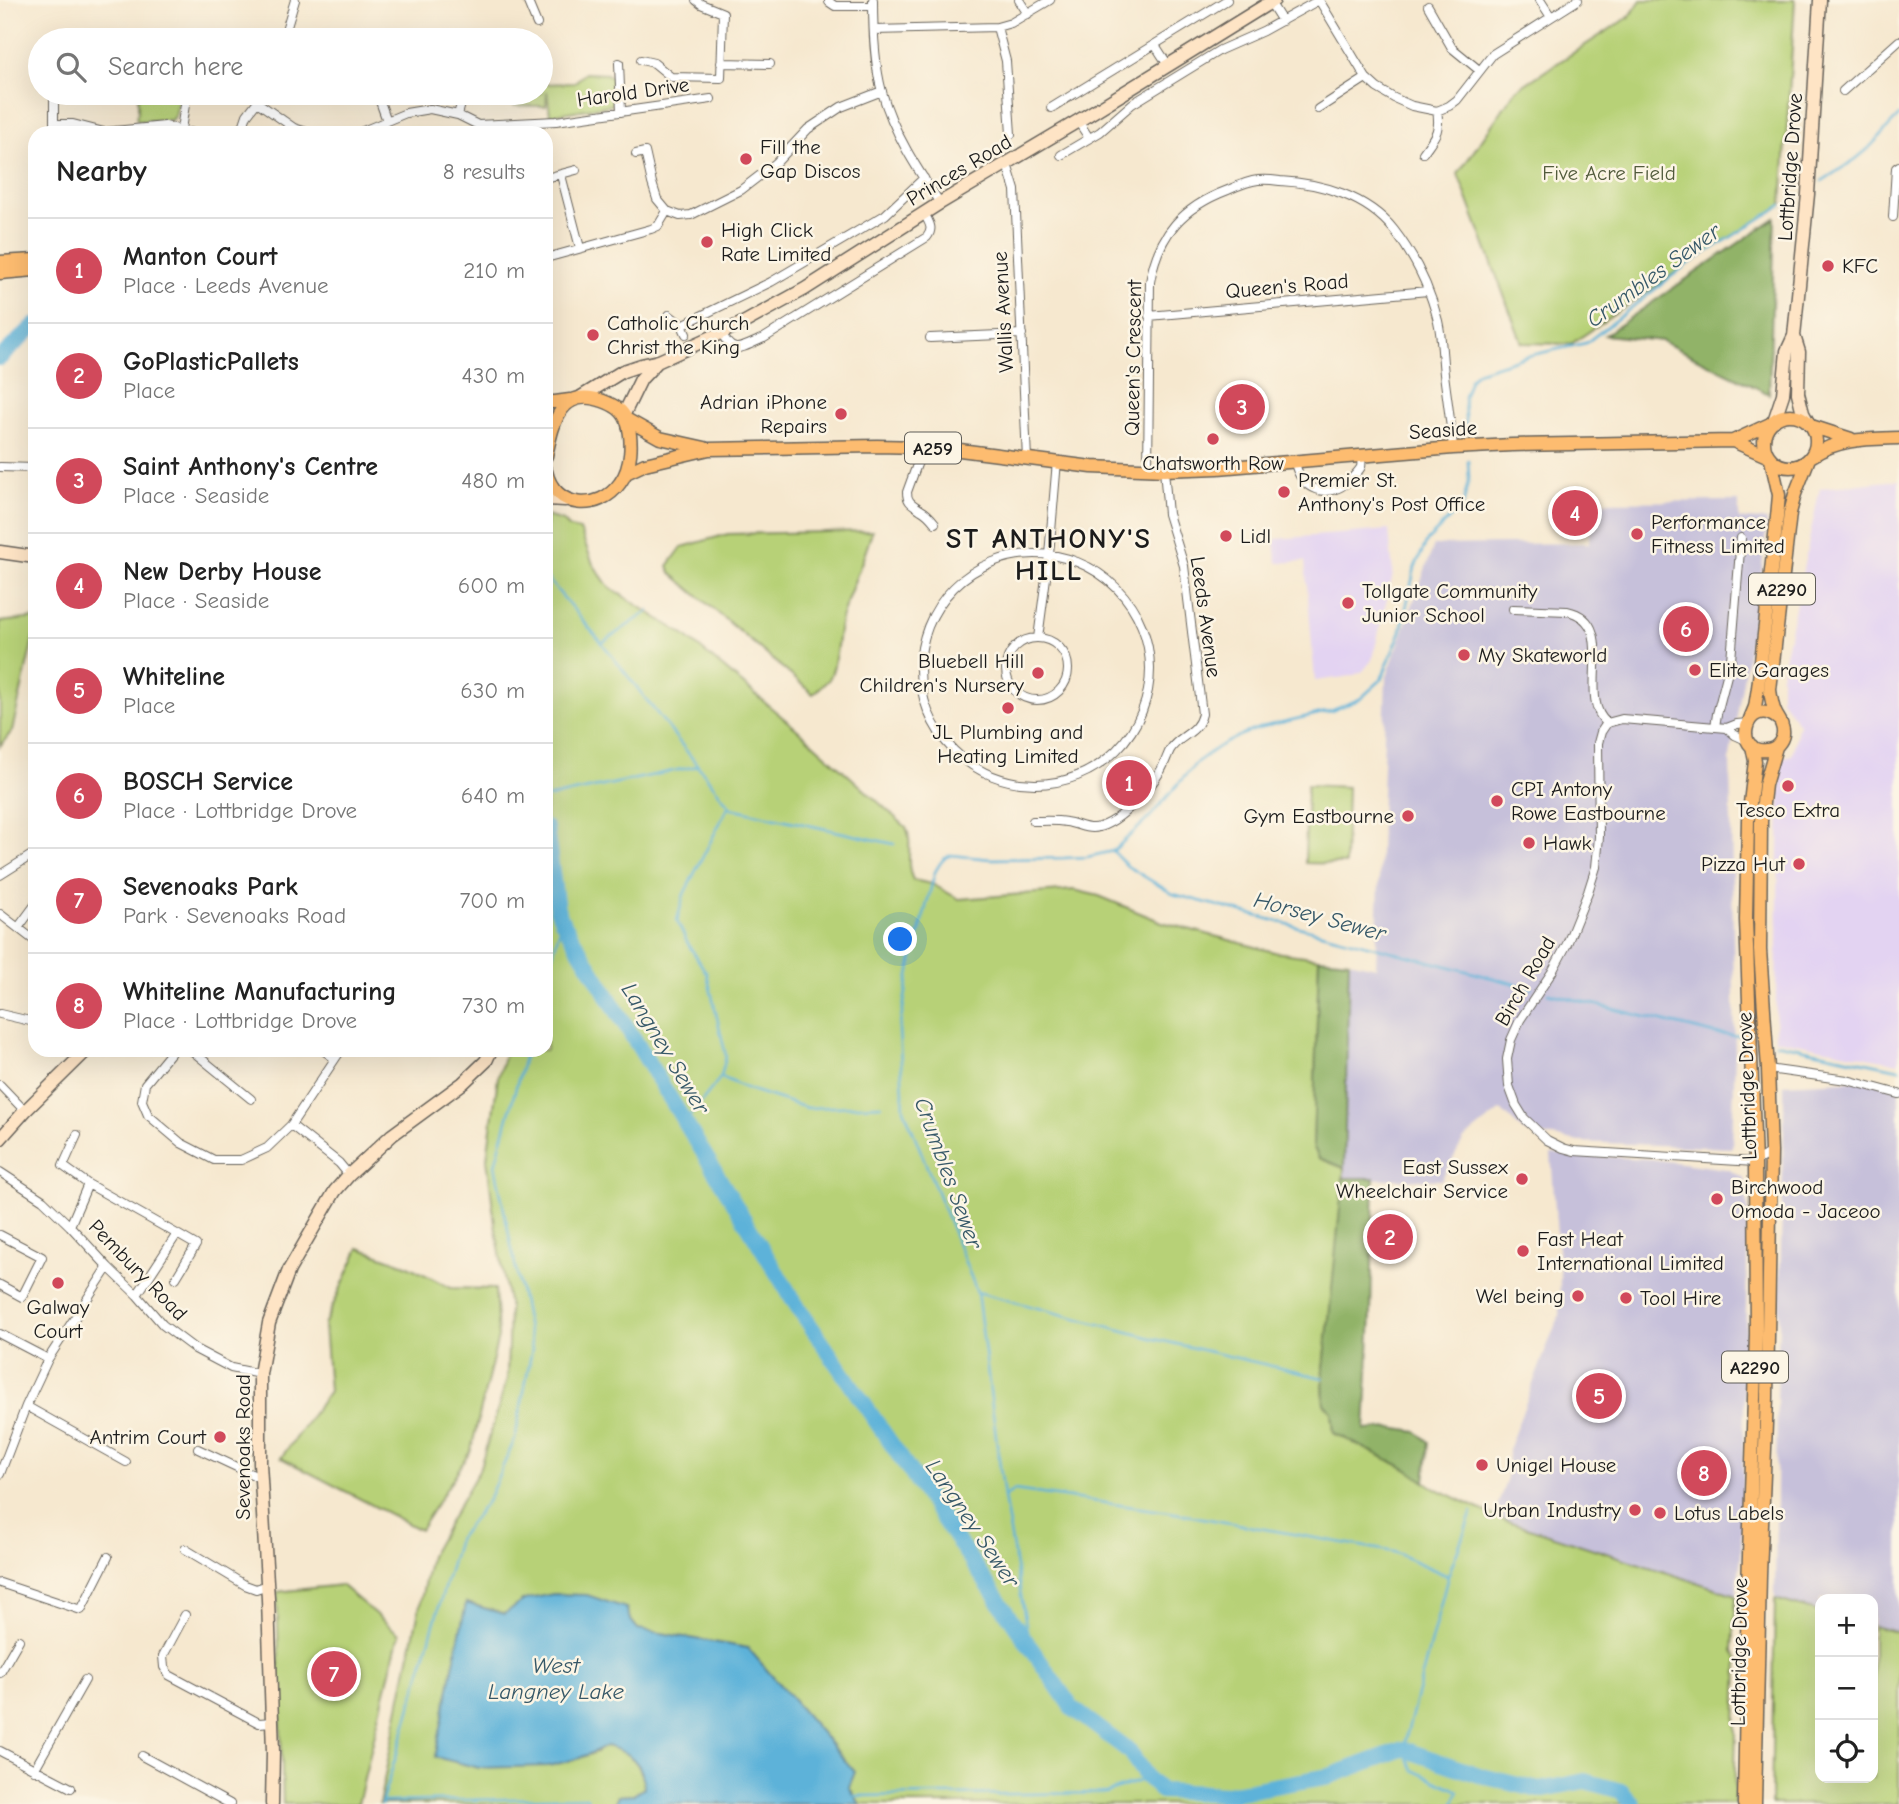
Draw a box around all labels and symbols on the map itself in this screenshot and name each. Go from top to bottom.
street label: Harold Drive [575,72,691,112]
street label: Lottbridge Drove [1773,92,1807,242]
street label: Princes Road [902,129,1016,211]
place label: Fill the Gap Discos [760,135,861,183]
marker: Fill the Gap Discos [738,151,754,167]
park label: Five Acre Field [1542,161,1676,185]
water label: Crumbles Sewer [1581,217,1726,333]
place label: High Click Rate Limited [721,218,831,266]
marker: High Click Rate Limited [699,234,715,250]
street label: Wallis Avenue [988,251,1018,373]
place label: KFC [1842,254,1878,278]
marker: KFC [1820,258,1836,274]
street label: Queen's Road [1224,269,1350,303]
street label: Queen's Crescent [1120,279,1146,436]
place label: Catholic Church Christ the King [607,311,750,359]
marker: Catholic Church Christ the King [585,327,601,343]
pin: 3 [1219,381,1265,433]
place label: Adrian iPhone Repairs [700,390,827,438]
marker: Adrian iPhone Repairs [833,406,849,422]
street label: Seaside [1408,416,1478,444]
marker: Chatsworth Row [1205,431,1221,447]
road number: A259 [905,432,961,463]
place label: Chatsworth Row [1142,451,1284,475]
place label: Premier St. Anthony's Post Office [1298,468,1485,516]
marker: Premier St. Anthony's Post Office [1276,484,1292,500]
pin: 4 [1552,487,1598,539]
place label: Performance Fitness Limited [1651,510,1785,558]
district label: ST ANTHONY'S HILL [946,523,1152,587]
place label: Lidl [1240,524,1271,548]
marker: Performance Fitness Limited [1629,526,1645,542]
marker: Lidl [1218,528,1234,544]
street label: Leeds Avenue [1186,555,1226,679]
road number: A2290 [1749,574,1815,604]
place label: Tollgate Community Junior School [1362,579,1538,627]
marker: Tollgate Community Junior School [1340,595,1356,611]
pin: 6 [1663,603,1709,655]
place label: My Skateworld [1478,643,1607,667]
marker: My Skateworld [1456,647,1472,663]
place label: Bluebell Hill Children's Nursery [860,649,1025,697]
place label: Elite Garages [1709,658,1829,682]
marker: Elite Garages [1687,662,1703,678]
marker: Bluebell Hill Children's Nursery [1030,665,1046,681]
marker: JL Plumbing and Heating Limited [1000,700,1016,716]
place label: JL Plumbing and Heating Limited [933,720,1083,768]
pin: 1 [1106,757,1152,809]
place label: CPI Antony Rowe Eastbourne [1511,777,1666,825]
marker: Tesco Extra [1780,778,1796,794]
marker: CPI Antony Rowe Eastbourne [1489,793,1505,809]
place label: Tesco Extra [1736,798,1840,822]
place label: Gym Eastbourne [1243,804,1394,828]
marker: Gym Eastbourne [1400,808,1416,824]
place label: Hawk [1543,831,1592,855]
marker: Hawk [1521,835,1537,851]
place label: Pizza Hut [1701,852,1786,876]
marker: Pizza Hut [1791,856,1807,872]
water label: Horsey Sewer [1251,886,1390,947]
your location [883,922,917,956]
street label: Birch Road [1490,932,1560,1030]
water label: Langney Sewer [616,978,716,1120]
street label: Lottbridge Drove [1732,1012,1762,1160]
water label: Crumbles Sewer [909,1094,989,1253]
place label: East Sussex Wheelchair Service [1336,1155,1508,1203]
marker: East Sussex Wheelchair Service [1514,1171,1530,1187]
place label: Birchwood Omoda - Jaceoo [1731,1175,1881,1223]
marker: Birchwood Omoda - Jaceoo [1709,1191,1725,1207]
pin: 2 [1367,1211,1413,1263]
street label: Pembury Road [84,1215,192,1325]
place label: Fast Heat International Limited [1537,1227,1724,1275]
marker: Fast Heat International Limited [1515,1243,1531,1259]
marker: Galway Court [50,1275,66,1291]
place label: Wel being [1476,1284,1564,1308]
place label: Tool Hire [1640,1286,1721,1310]
marker: Wel being [1570,1288,1586,1304]
marker: Tool Hire [1618,1290,1634,1306]
place label: Galway Court [27,1295,90,1343]
road number: A2290 [1722,1352,1788,1382]
pin: 5 [1576,1370,1622,1422]
street label: Sevenoaks Road [231,1374,255,1520]
place label: Antrim Court [90,1425,207,1449]
marker: Antrim Court [212,1429,228,1445]
pin: 8 [1681,1447,1727,1499]
place label: Unigel House [1496,1453,1616,1477]
water label: Langney Sewer [920,1454,1026,1593]
marker: Unigel House [1474,1457,1490,1473]
place label: Urban Industry [1483,1498,1622,1522]
place label: Lotus Labels [1674,1501,1784,1525]
marker: Urban Industry [1627,1502,1643,1518]
marker: Lotus Labels [1652,1505,1668,1521]
street label: Lottbridge Drove [1726,1578,1752,1726]
pin: 7 [311,1648,357,1700]
water label: West Langney Lake [488,1652,624,1705]

